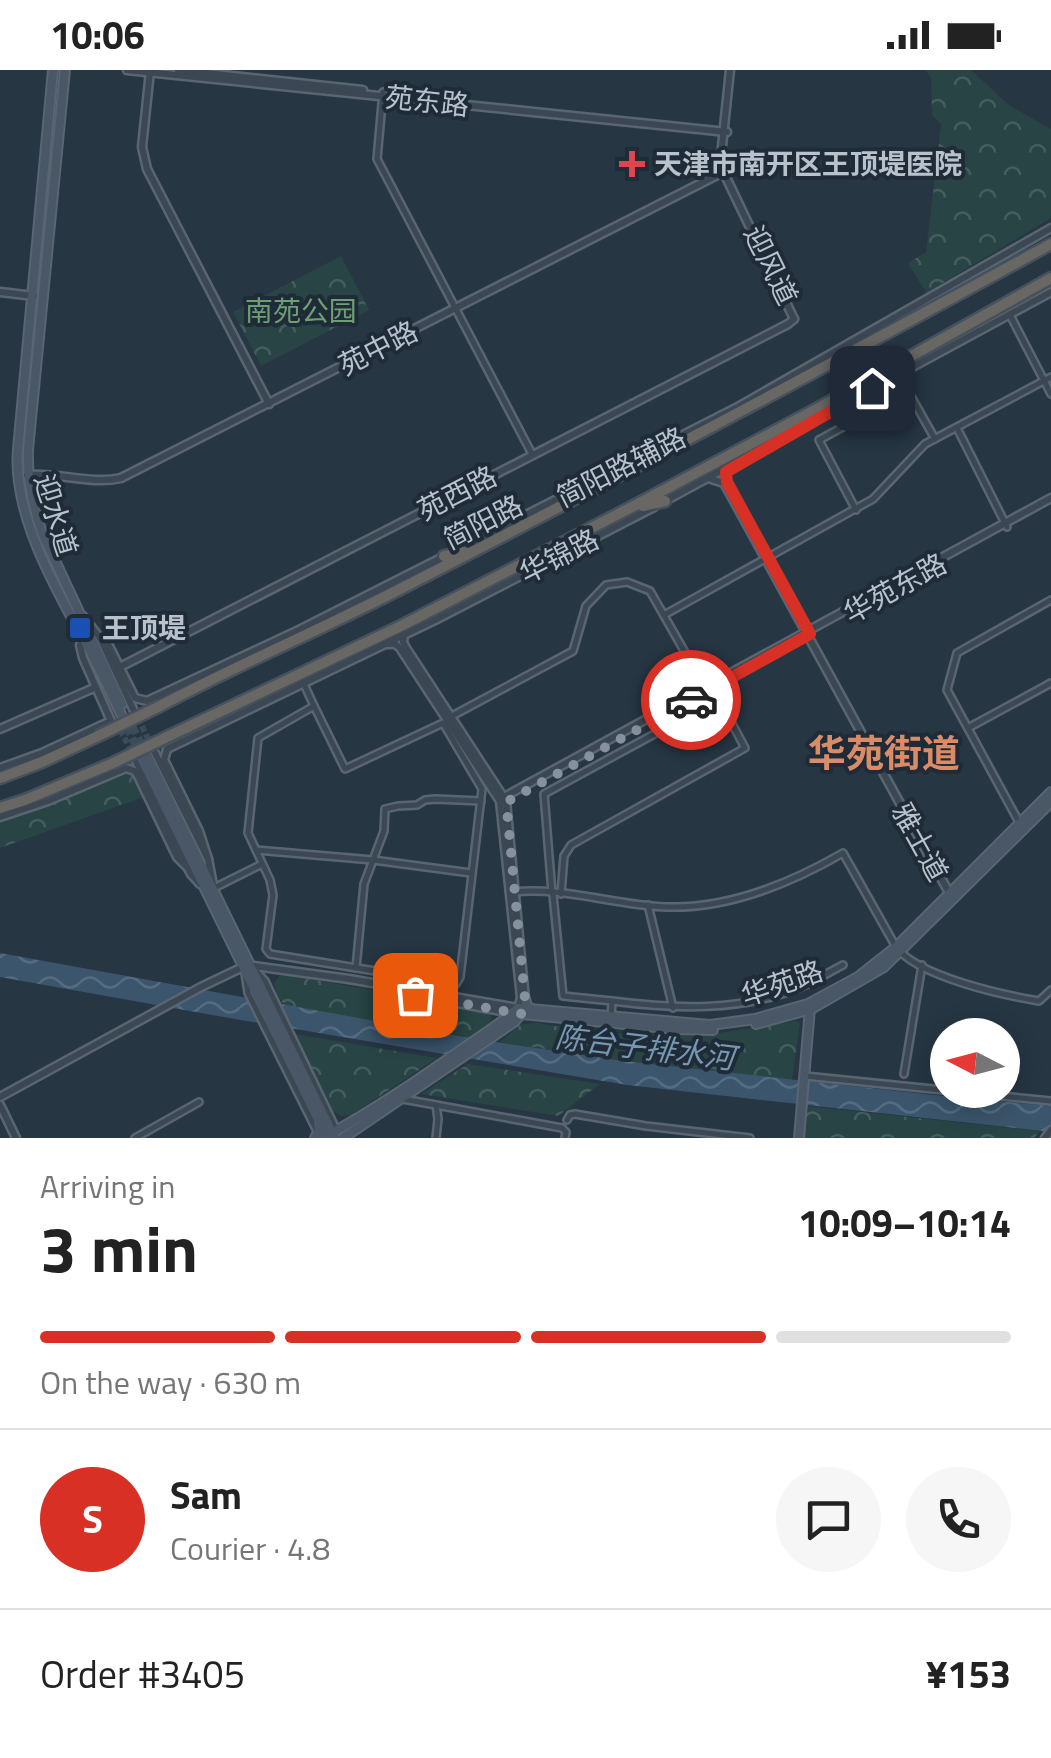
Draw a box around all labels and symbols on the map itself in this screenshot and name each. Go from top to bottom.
street label: 苑东路 [383,75,471,126]
place label: 天津市南开区王顶堤医院 [654,142,962,185]
marker: 天津市南开区王顶堤医院 [619,151,645,177]
street label: 迎风道 [734,218,809,312]
park label: 南苑公园 [245,289,357,332]
street label: 苑中路 [331,309,425,386]
pin [830,346,915,431]
street label: 简阳路辅路 [549,416,693,517]
street label: 苑西路 [410,454,504,531]
street label: 迎水道 [24,468,89,561]
street label: 简阳路 [436,483,530,560]
street label: 华锦路 [512,517,606,594]
street label: 华苑东路 [835,542,954,634]
place label: 王顶堤 [102,606,186,649]
marker: 王顶堤 [67,615,93,641]
courier [641,650,741,750]
district label: 华苑街道 [808,724,960,782]
street label: 雅士道 [881,795,960,889]
street label: 华苑路 [735,949,829,1017]
pin [373,953,458,1038]
water label: 陈台子排水河 [553,1013,742,1081]
north arrow [930,1018,1020,1108]

